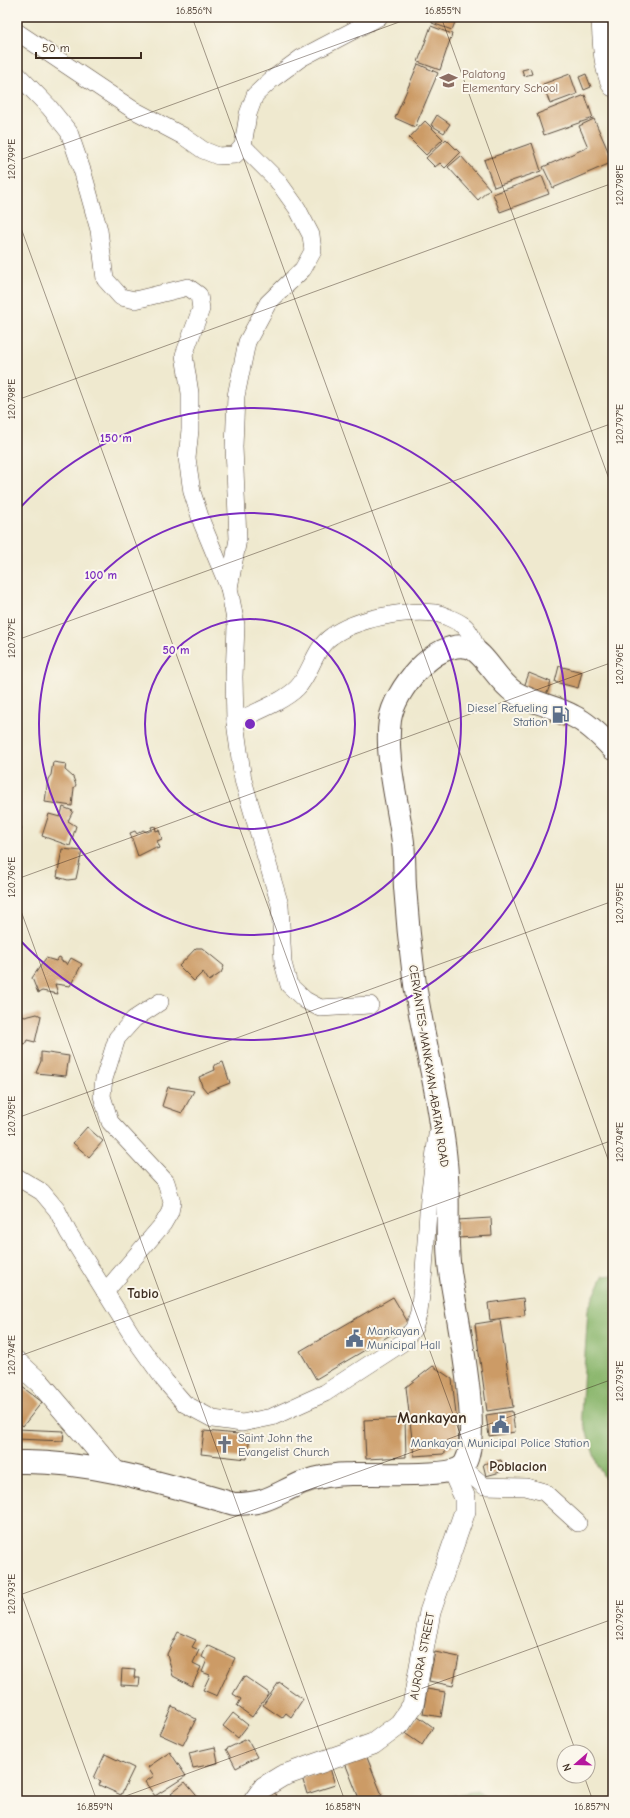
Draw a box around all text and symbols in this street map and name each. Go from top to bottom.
text: 16.856°N [176,5,212,17]
text: 16.855°N [425,5,461,17]
scale bar [36,34,141,60]
text: 50 m [42,41,70,55]
place label: Palatong Elementary School [462,67,558,95]
school or university icon: Palatong Elementary School [439,71,459,91]
text: 120.799°E [6,139,18,179]
text: 120.798°E [614,165,626,205]
text: 120.798°E [6,379,18,419]
text: 120.797°E [614,404,626,444]
text: 150 m [100,431,132,445]
text: 100 m [85,568,117,582]
text: 120.797°E [6,618,18,658]
text: 50 m [162,643,190,657]
text: 120.796°E [614,644,626,684]
place label: Diesel Refueling Station [467,701,548,729]
fuel station icon: Diesel Refueling Station [551,705,571,725]
centre of rings [243,717,257,731]
text: 120.796°E [6,857,18,897]
text: 120.795°E [614,883,626,923]
street label: CERVANTES-MANKAYAN-ABATAN ROAD [406,964,452,1168]
text: 120.795°E [6,1096,18,1136]
text: 120.794°E [614,1122,626,1162]
district label: Tabio [127,1285,159,1302]
place label: Mankayan Municipal Hall [367,1324,440,1352]
public building icon: Mankayan Municipal Hall [344,1328,364,1348]
text: 120.794°E [6,1335,18,1375]
text: 120.793°E [614,1361,626,1401]
district label: Mankayan [397,1409,467,1427]
public building icon: Mankayan Municipal Police Station [490,1414,510,1434]
place label: Saint John the Evangelist Church [238,1431,330,1459]
church icon: Saint John the Evangelist Church [215,1435,235,1455]
place label: Mankayan Municipal Police Station [411,1436,589,1450]
district label: Poblacion [489,1458,547,1475]
text: 120.793°E [6,1574,18,1614]
text: 120.792°E [614,1600,626,1640]
street label: AURORA STREET [407,1610,438,1701]
north arrow [556,1744,596,1784]
text: N [560,1762,574,1773]
text: 16.859°N [77,1801,113,1813]
text: 16.858°N [325,1801,361,1813]
text: 16.857°N [574,1801,610,1813]

